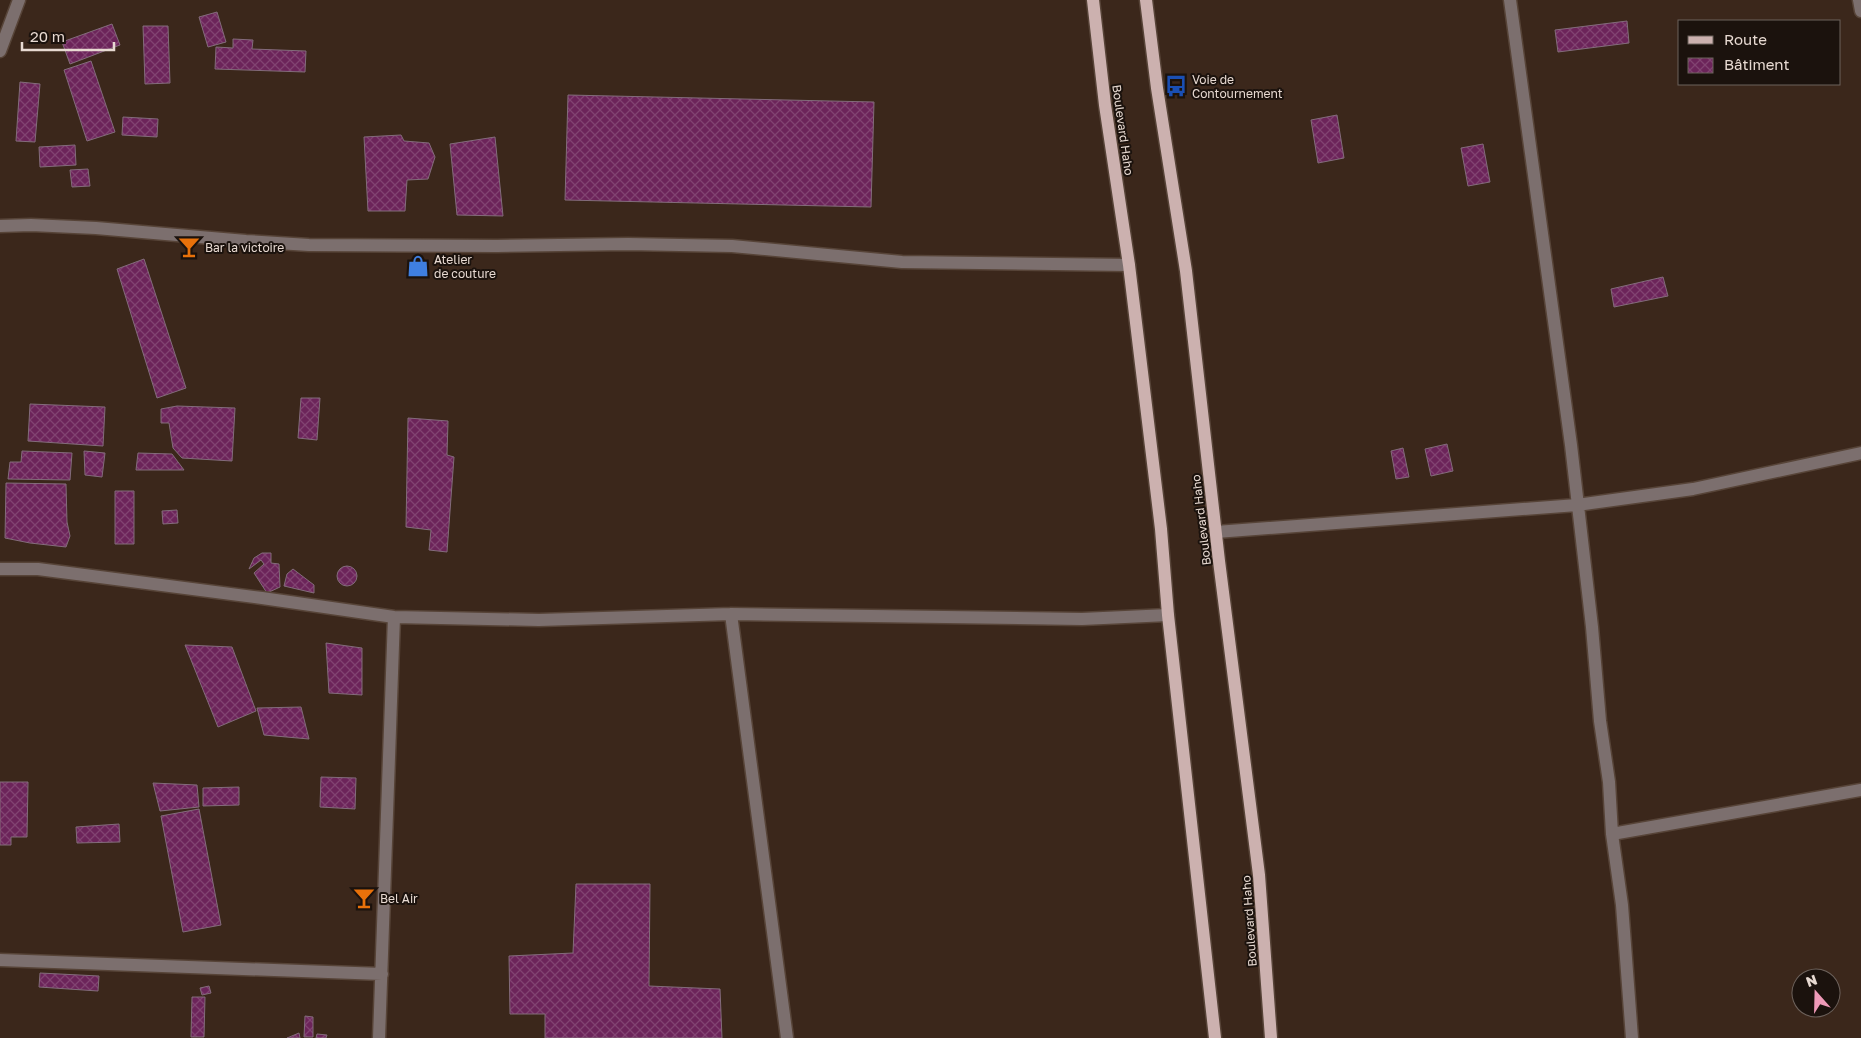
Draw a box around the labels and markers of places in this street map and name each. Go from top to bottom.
place label: Voie de Contournement [1192,72,1283,101]
bus stop icon: Voie de Contournement [1163,73,1189,99]
bar icon: Bar la victoire [176,234,202,260]
place label: Bar la victoire [205,240,284,255]
place label: Atelier de couture [434,252,496,281]
shop icon: Atelier de couture [405,253,431,279]
bar icon: Bel Air [351,885,377,911]
place label: Bel Air [380,891,418,906]

